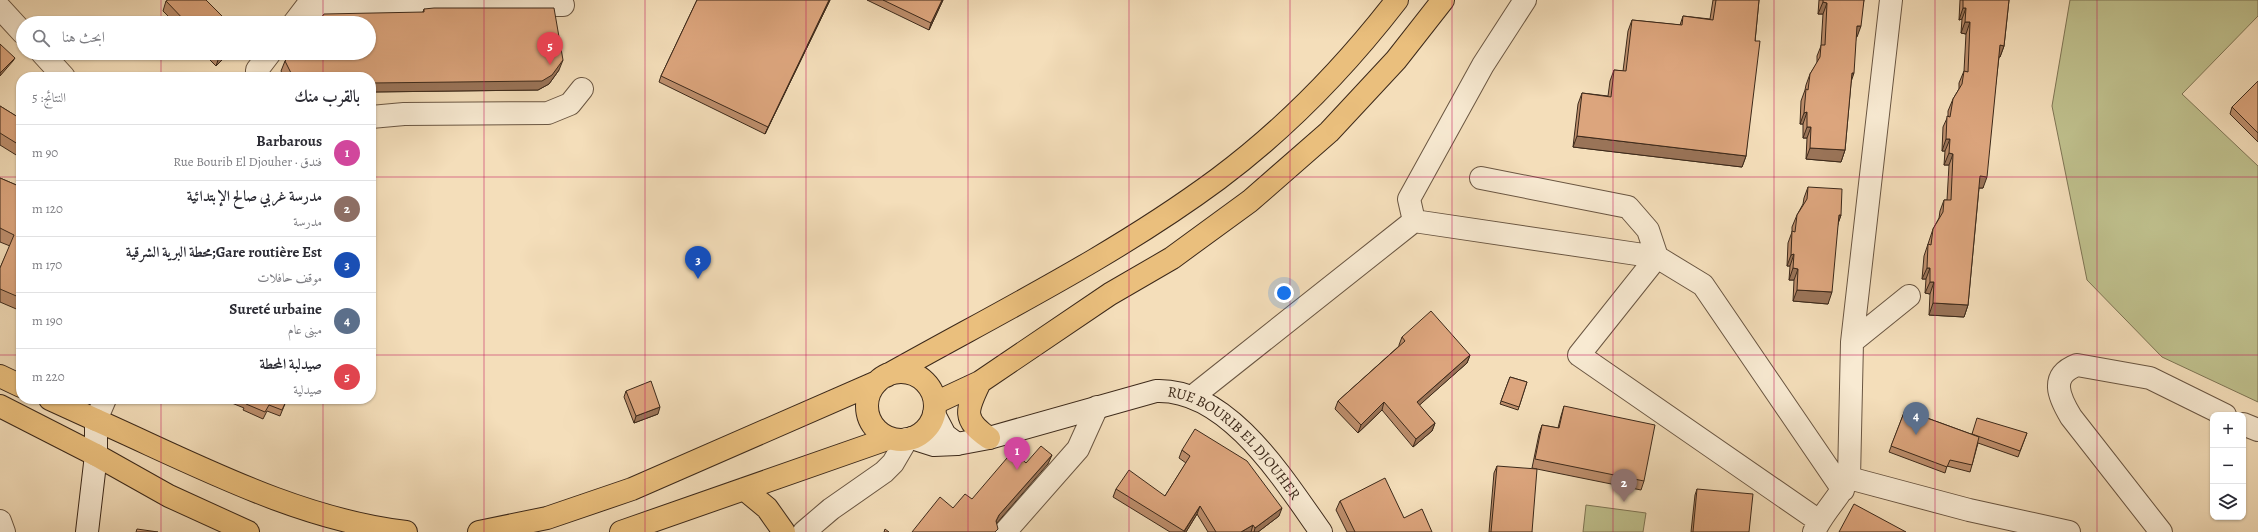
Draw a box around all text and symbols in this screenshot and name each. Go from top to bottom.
search box [16,16,376,60]
icon: search [30,27,52,49]
text: ابحث هنا [62,27,105,47]
pin: 5 [537,32,563,65]
text: بالقرب منك [294,85,360,108]
text: النتائج: 5 [32,89,66,106]
text: Barbarous [256,131,322,151]
text: 90 m [32,144,58,161]
text: 1 [345,144,349,161]
text: فندق · Rue Bourib El Djouher [173,153,322,170]
text: مدرسة غربي صالح الإبتدائية [187,186,322,206]
text: 120 m [32,200,63,217]
text: 2 [344,200,350,217]
text: مدرسة [293,213,322,230]
text: Gare routière Est;محطة البرية الشرقية [126,242,322,262]
pin: 3 [685,246,711,279]
text: 170 m [32,256,62,273]
text: 3 [344,256,350,273]
text: موقف حافلات [257,269,322,286]
your location [1274,283,1294,303]
text: Sureté urbaine [229,299,322,319]
text: 190 m [32,312,63,329]
text: 4 [344,312,350,329]
text: مبنى عام [288,321,322,338]
text: صيدلبة المحطة [260,354,322,374]
text: 220 m [32,368,65,385]
text: 5 [344,368,350,385]
text: صيدلية [293,381,322,398]
street label: RUE BOURIB EL DJOUHER [1166,381,1306,504]
pin: 4 [1903,402,1929,435]
map controls [2210,412,2246,520]
button: + [2210,412,2246,448]
pin: 1 [1004,437,1030,470]
button: − [2210,448,2246,484]
pin: 2 [1611,469,1637,502]
button: layers [2210,484,2246,520]

